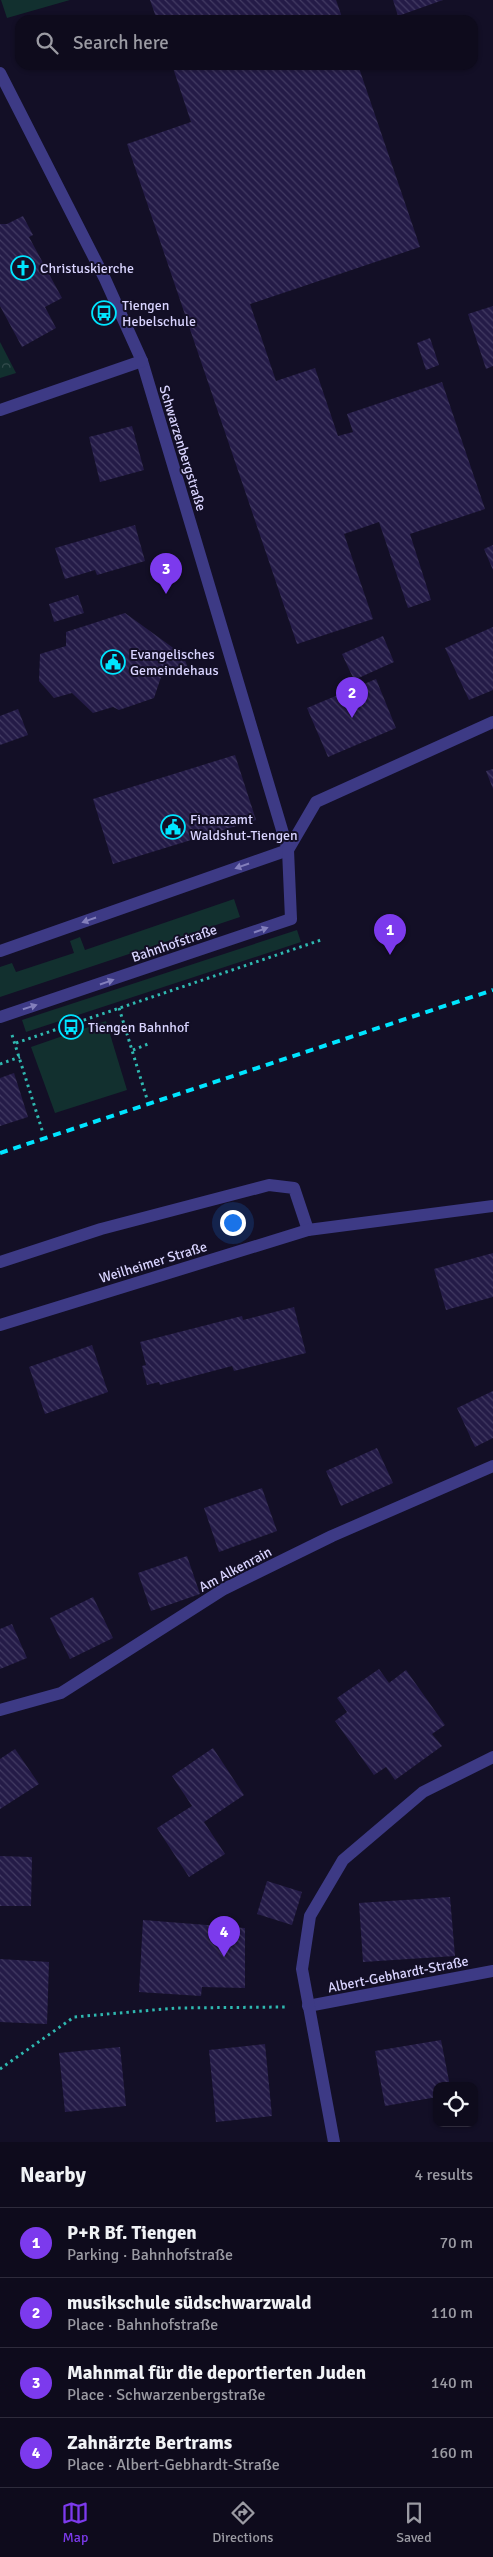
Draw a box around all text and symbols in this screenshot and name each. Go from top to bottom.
search box [15,15,478,70]
icon: search [33,29,61,57]
text: Search here [73,31,169,55]
church icon: Christuskierche [10,255,36,281]
place label: Christuskierche [40,260,134,277]
place label: Tiengen Hebelschule [122,297,196,330]
bus stop icon: Tiengen Hebelschule [91,300,117,326]
street label: Schwarzenbergstraße [155,383,210,513]
pin: 3 [150,553,182,594]
place label: Evangelisches Gemeindehaus [130,646,219,679]
public building icon: Evangelisches Gemeindehaus [100,649,126,675]
pin: 2 [336,677,368,718]
place label: Finanzamt Waldshut-Tiengen [190,811,298,844]
public building icon: Finanzamt Waldshut-Tiengen [160,814,186,840]
one-way arrow [234,862,249,870]
pin: 1 [374,914,406,955]
one-way arrow [81,917,96,924]
street label: Bahnhofstraße [129,921,219,966]
one-way arrow [253,925,268,933]
one-way arrow [99,977,114,985]
one-way arrow [23,1003,38,1010]
bus stop icon: Tiengen Bahnhof [58,1014,84,1040]
place label: Tiengen Bahnhof [88,1019,190,1036]
your location [220,1210,246,1236]
street label: Weilheimer Straße [97,1238,209,1287]
street label: Am Alkenrain [196,1543,275,1596]
pin: 4 [208,1916,240,1957]
street label: Albert-Gebhardt-Straße [326,1952,470,1996]
map controls [433,2082,478,2127]
button: locate [433,2082,478,2127]
text: Nearby [20,2162,86,2188]
text: 4 results [414,2165,473,2185]
text: P+R Bf. Tiengen [67,2221,197,2245]
text: 1 [32,2233,40,2253]
text: 70 m [439,2233,473,2253]
text: Parking · Bahnhofstraße [67,2245,233,2265]
text: musikschule südschwarzwald [67,2291,311,2315]
text: 2 [32,2303,40,2323]
text: 110 m [431,2303,473,2323]
text: Place · Bahnhofstraße [67,2315,218,2335]
text: Mahnmal für die deportierten Juden [67,2361,366,2385]
text: 3 [32,2373,40,2393]
text: 140 m [431,2373,473,2393]
text: Place · Schwarzenbergstraße [67,2385,265,2405]
text: Zahnärzte Bertrams [67,2431,232,2455]
text: 4 [32,2443,40,2463]
text: 160 m [431,2443,473,2463]
text: Place · Albert-Gebhardt-Straße [67,2455,280,2475]
tab: Map [61,2499,89,2546]
tab: Directions [212,2499,273,2546]
tab: Saved [396,2499,432,2546]

